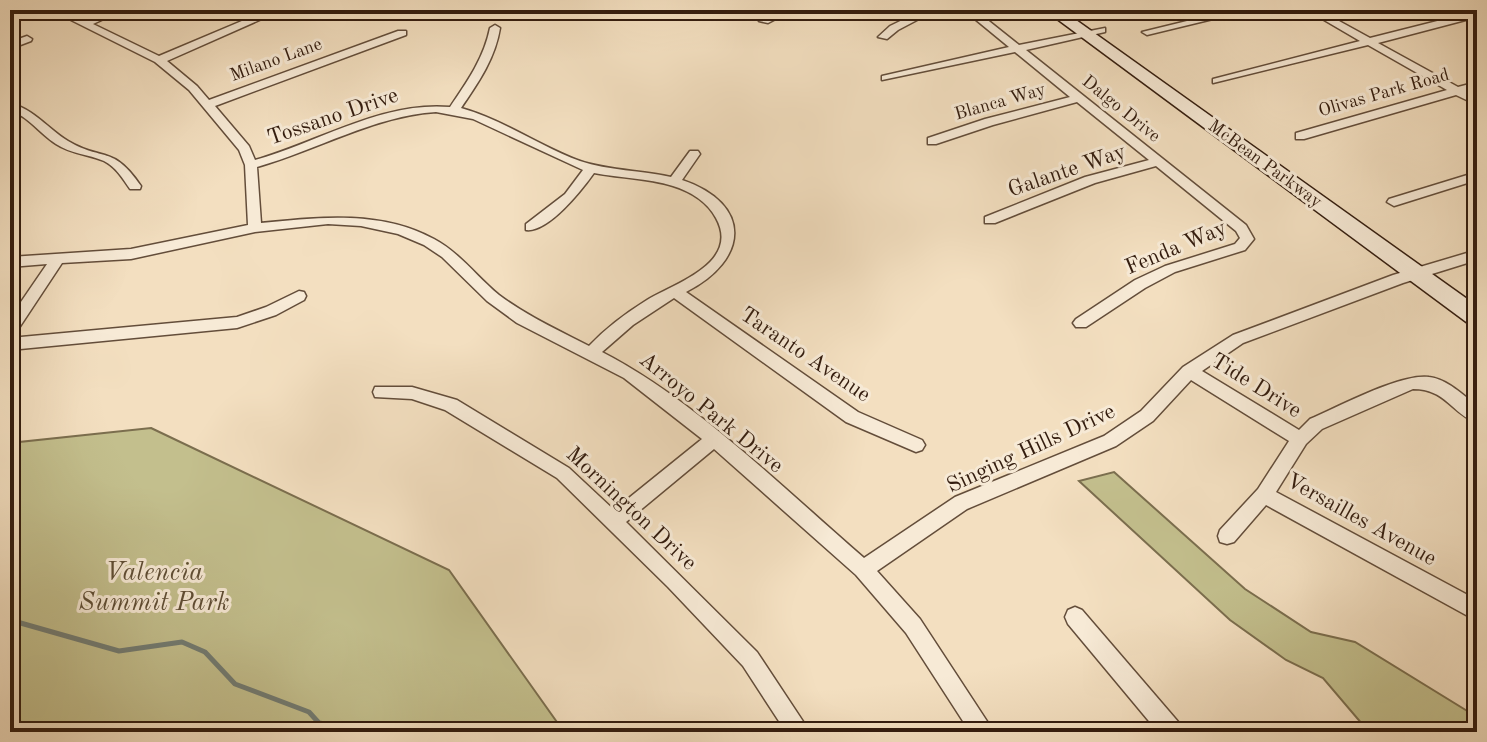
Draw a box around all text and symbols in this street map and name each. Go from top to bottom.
street label: Milano Lane [228,35,324,85]
street label: Olivas Park Road [1317,66,1451,120]
street label: Dalgo Drive [1079,72,1163,146]
street label: Blanca Way [953,80,1048,124]
street label: Tossano Drive [265,84,401,150]
street label: McBean Parkway [1205,117,1326,211]
street label: Galante Way [1005,140,1129,201]
street label: Fenda Way [1122,217,1230,279]
street label: Taranto Avenue [736,303,874,407]
street label: Arroyo Park Drive [635,349,787,477]
street label: Tide Drive [1207,350,1305,422]
street label: Singing Hills Drive [943,400,1119,498]
street label: Mornington Drive [562,443,700,575]
street label: Versailles Avenue [1282,470,1440,570]
park label: Valencia Summit Park [79,560,229,616]

